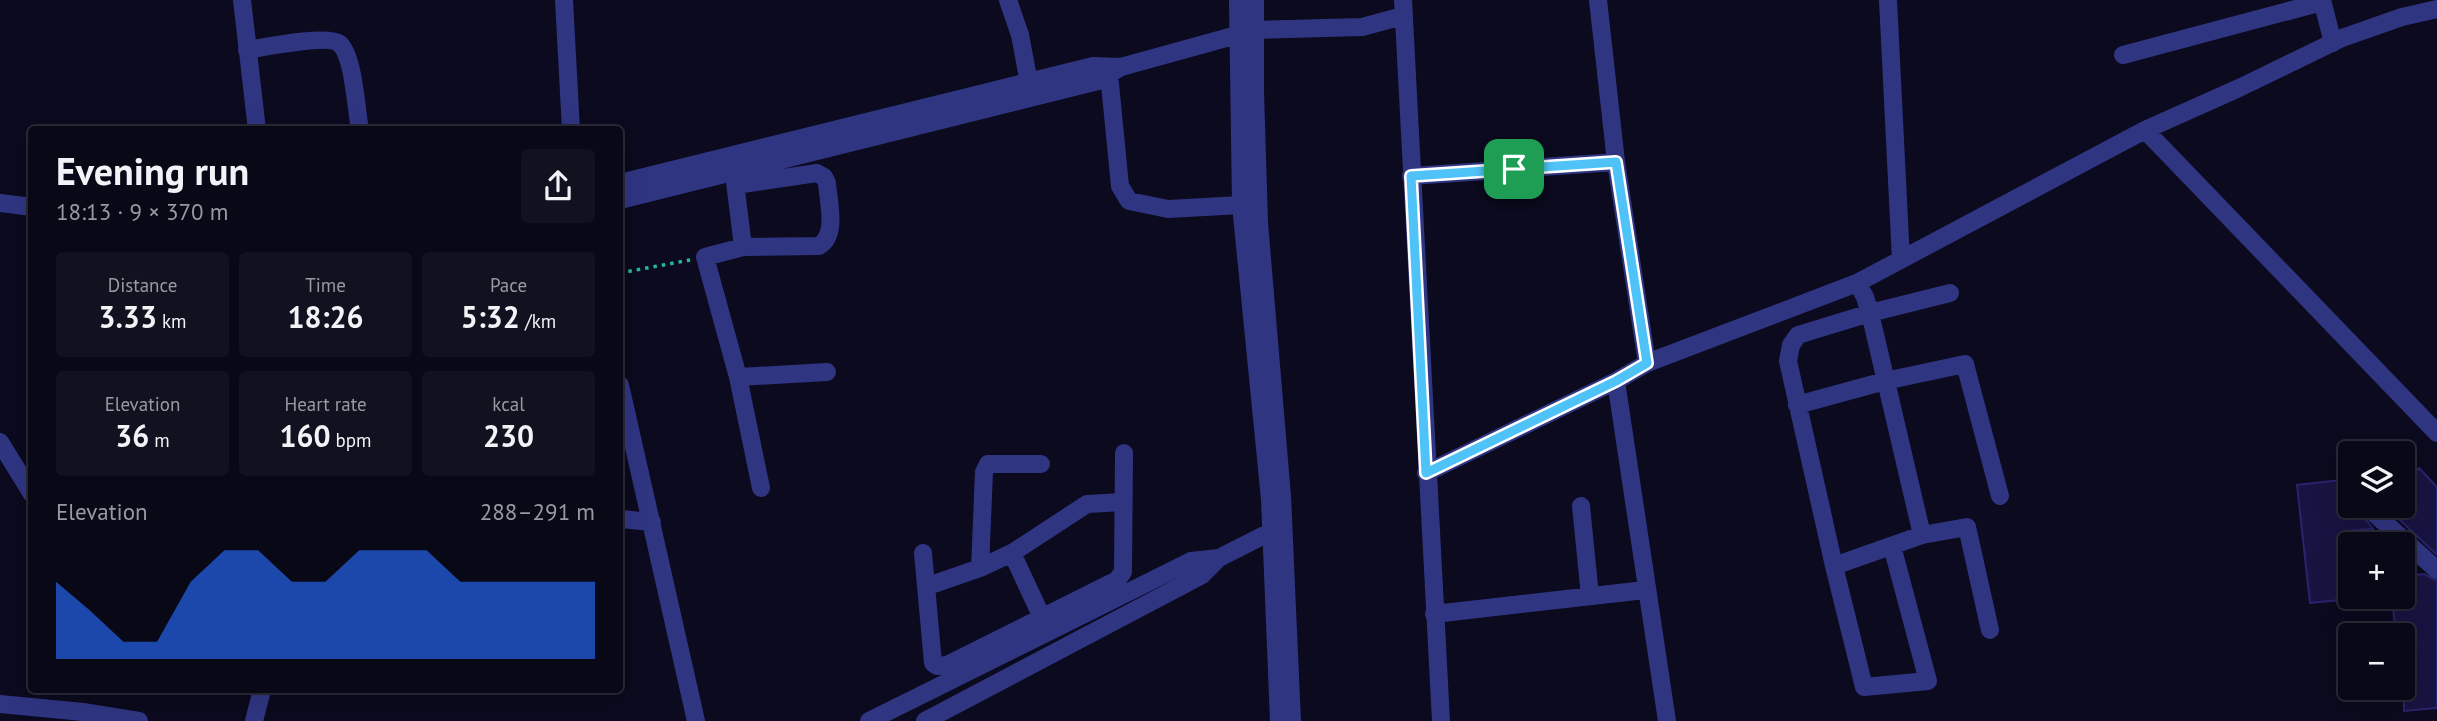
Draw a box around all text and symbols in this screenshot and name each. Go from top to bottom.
pin [1484,139,1544,199]
text: Evening run [56,146,249,195]
button: share [521,149,595,223]
icon: arrive [1495,150,1533,188]
text: 18:13 · 9 × 370 m [56,197,228,226]
text: Distance [108,273,177,297]
text: Time [305,273,346,297]
text: Pace [490,273,527,297]
text: 3.33 [98,297,157,336]
text: 18:26 [287,297,364,336]
text: 5:32 [461,297,520,336]
text: km [157,309,187,333]
text: /km [520,309,556,333]
text: Elevation [105,392,180,416]
text: Heart rate [284,392,367,416]
text: kcal [492,392,525,416]
text: 36 [115,416,149,455]
text: 160 [279,416,330,455]
text: 230 [483,416,534,455]
text: m [149,428,170,452]
text: bpm [330,428,372,452]
map controls [2338,441,2415,700]
button: layers [2338,441,2415,518]
text: Elevation [56,497,148,526]
text: 288–291 m [480,497,595,526]
button: + [2338,532,2415,609]
button: − [2338,623,2415,700]

